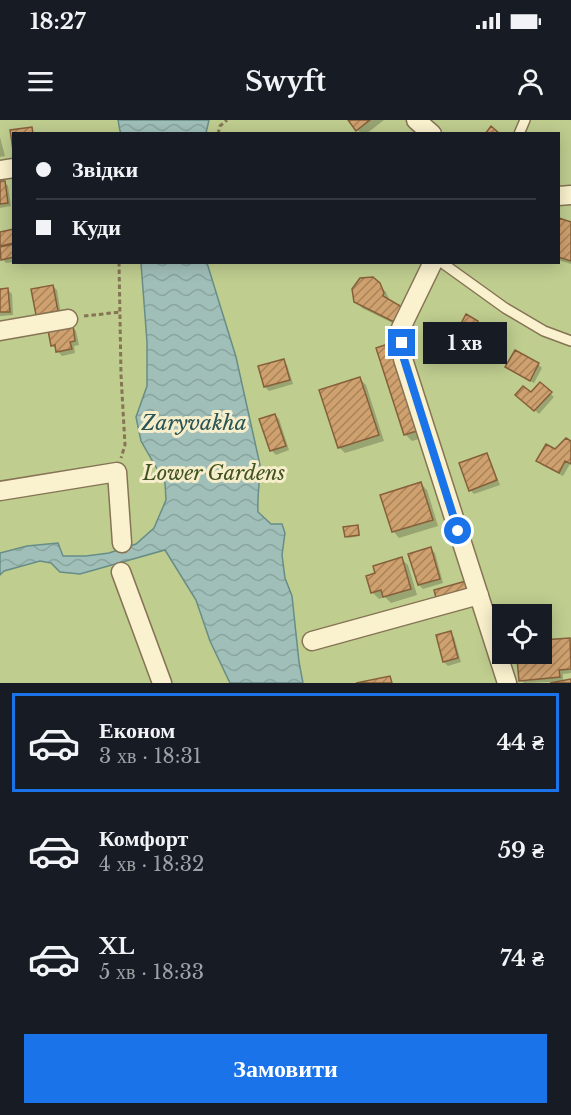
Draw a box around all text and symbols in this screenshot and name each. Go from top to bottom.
text: 18:27 [30,8,85,35]
icon: menu [24,65,57,98]
text: Swyft [245,65,326,98]
icon: person [514,65,547,98]
text: Звідки [72,156,138,183]
text: Куди [72,214,121,241]
callout: 1 хв [423,322,507,364]
route end [388,329,415,356]
text: 1 хв [448,331,482,355]
water label: Zaryvakha [140,410,247,436]
park label: Lower Gardens [142,461,286,485]
route start [444,517,471,544]
map controls [492,604,552,664]
button: locate [492,604,552,664]
icon: car [27,716,81,770]
text: Економ [99,717,175,744]
text: 44 ₴ [497,729,544,756]
text: 3 хв · 18:31 [99,744,202,768]
icon: car [27,824,81,878]
text: Комфорт [99,825,188,852]
text: 59 ₴ [498,837,544,864]
text: 4 хв · 18:32 [99,852,204,876]
icon: car [27,932,81,986]
text: XL [99,933,134,960]
text: 74 ₴ [500,945,544,972]
text: 5 хв · 18:33 [99,960,204,984]
button: Замовити [24,1034,547,1103]

